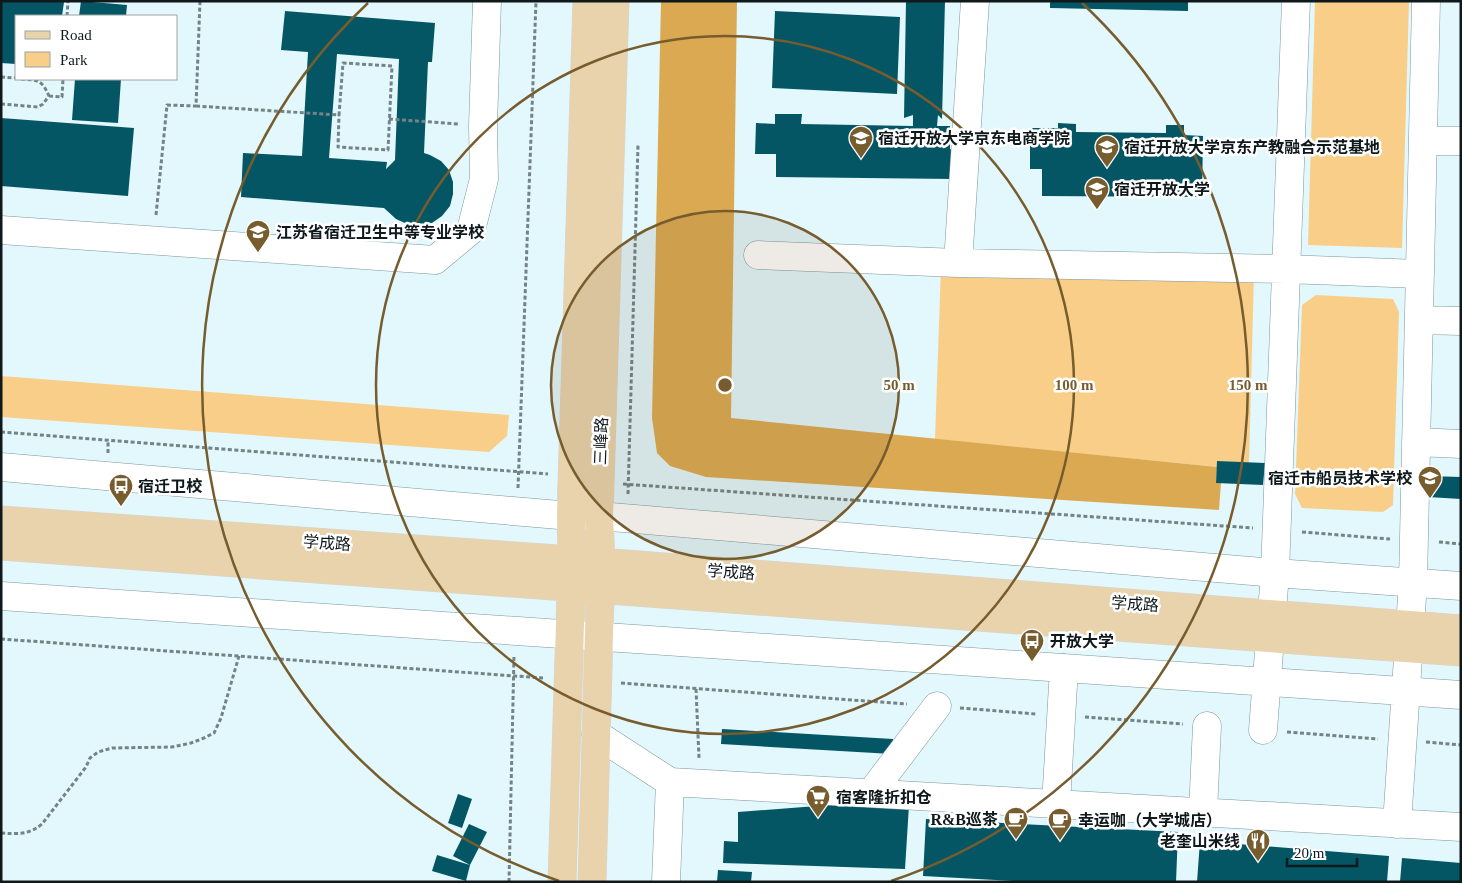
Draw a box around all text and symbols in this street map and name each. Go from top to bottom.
legend [15,15,178,80]
text: Road [60,27,92,43]
text: Park [60,52,88,68]
school or university icon: 宿迁开放大学京东电商学院 [848,125,874,159]
place label: 宿迁开放大学京东电商学院 [878,130,1070,147]
school or university icon: 宿迁开放大学京东产教融合示范基地 [1094,134,1120,168]
place label: 宿迁开放大学京东产教融合示范基地 [1124,139,1380,156]
school or university icon: 宿迁开放大学 [1084,176,1110,210]
place label: 宿迁开放大学 [1114,181,1210,198]
school or university icon: 江苏省宿迁卫生中等专业学校 [245,219,271,253]
place label: 江苏省宿迁卫生中等专业学校 [276,223,485,241]
centre of rings [716,376,734,394]
text: 50 m [883,377,915,393]
text: 100 m [1055,377,1094,393]
text: 150 m [1229,377,1268,393]
street label: 三峰路 [592,417,610,465]
school or university icon: 宿迁市船员技术学校 [1417,465,1443,499]
place label: 宿迁市船员技术学校 [1268,469,1413,487]
bus stop icon: 宿迁卫校 [108,473,134,507]
place label: 宿迁卫校 [138,477,203,495]
street label: 学成路 [302,533,352,553]
street label: 学成路 [706,562,756,582]
street label: 学成路 [1110,594,1160,614]
bus stop icon: 开放大学 [1019,628,1045,662]
place label: 开放大学 [1050,633,1114,650]
supermarket icon: 宿客隆折扣仓 [805,784,831,818]
place label: 宿客隆折扣仓 [836,789,932,806]
cafe icon: R&B巡茶 [1003,806,1029,840]
cafe icon: 幸运咖（大学城店） [1047,807,1073,841]
place label: R&B巡茶 [930,811,998,828]
place label: 幸运咖（大学城店） [1078,811,1222,829]
restaurant icon: 老奎山米线 [1245,828,1271,862]
place label: 老奎山米线 [1160,833,1240,850]
scale bar [1287,836,1357,868]
text: 20 m [1294,845,1325,861]

